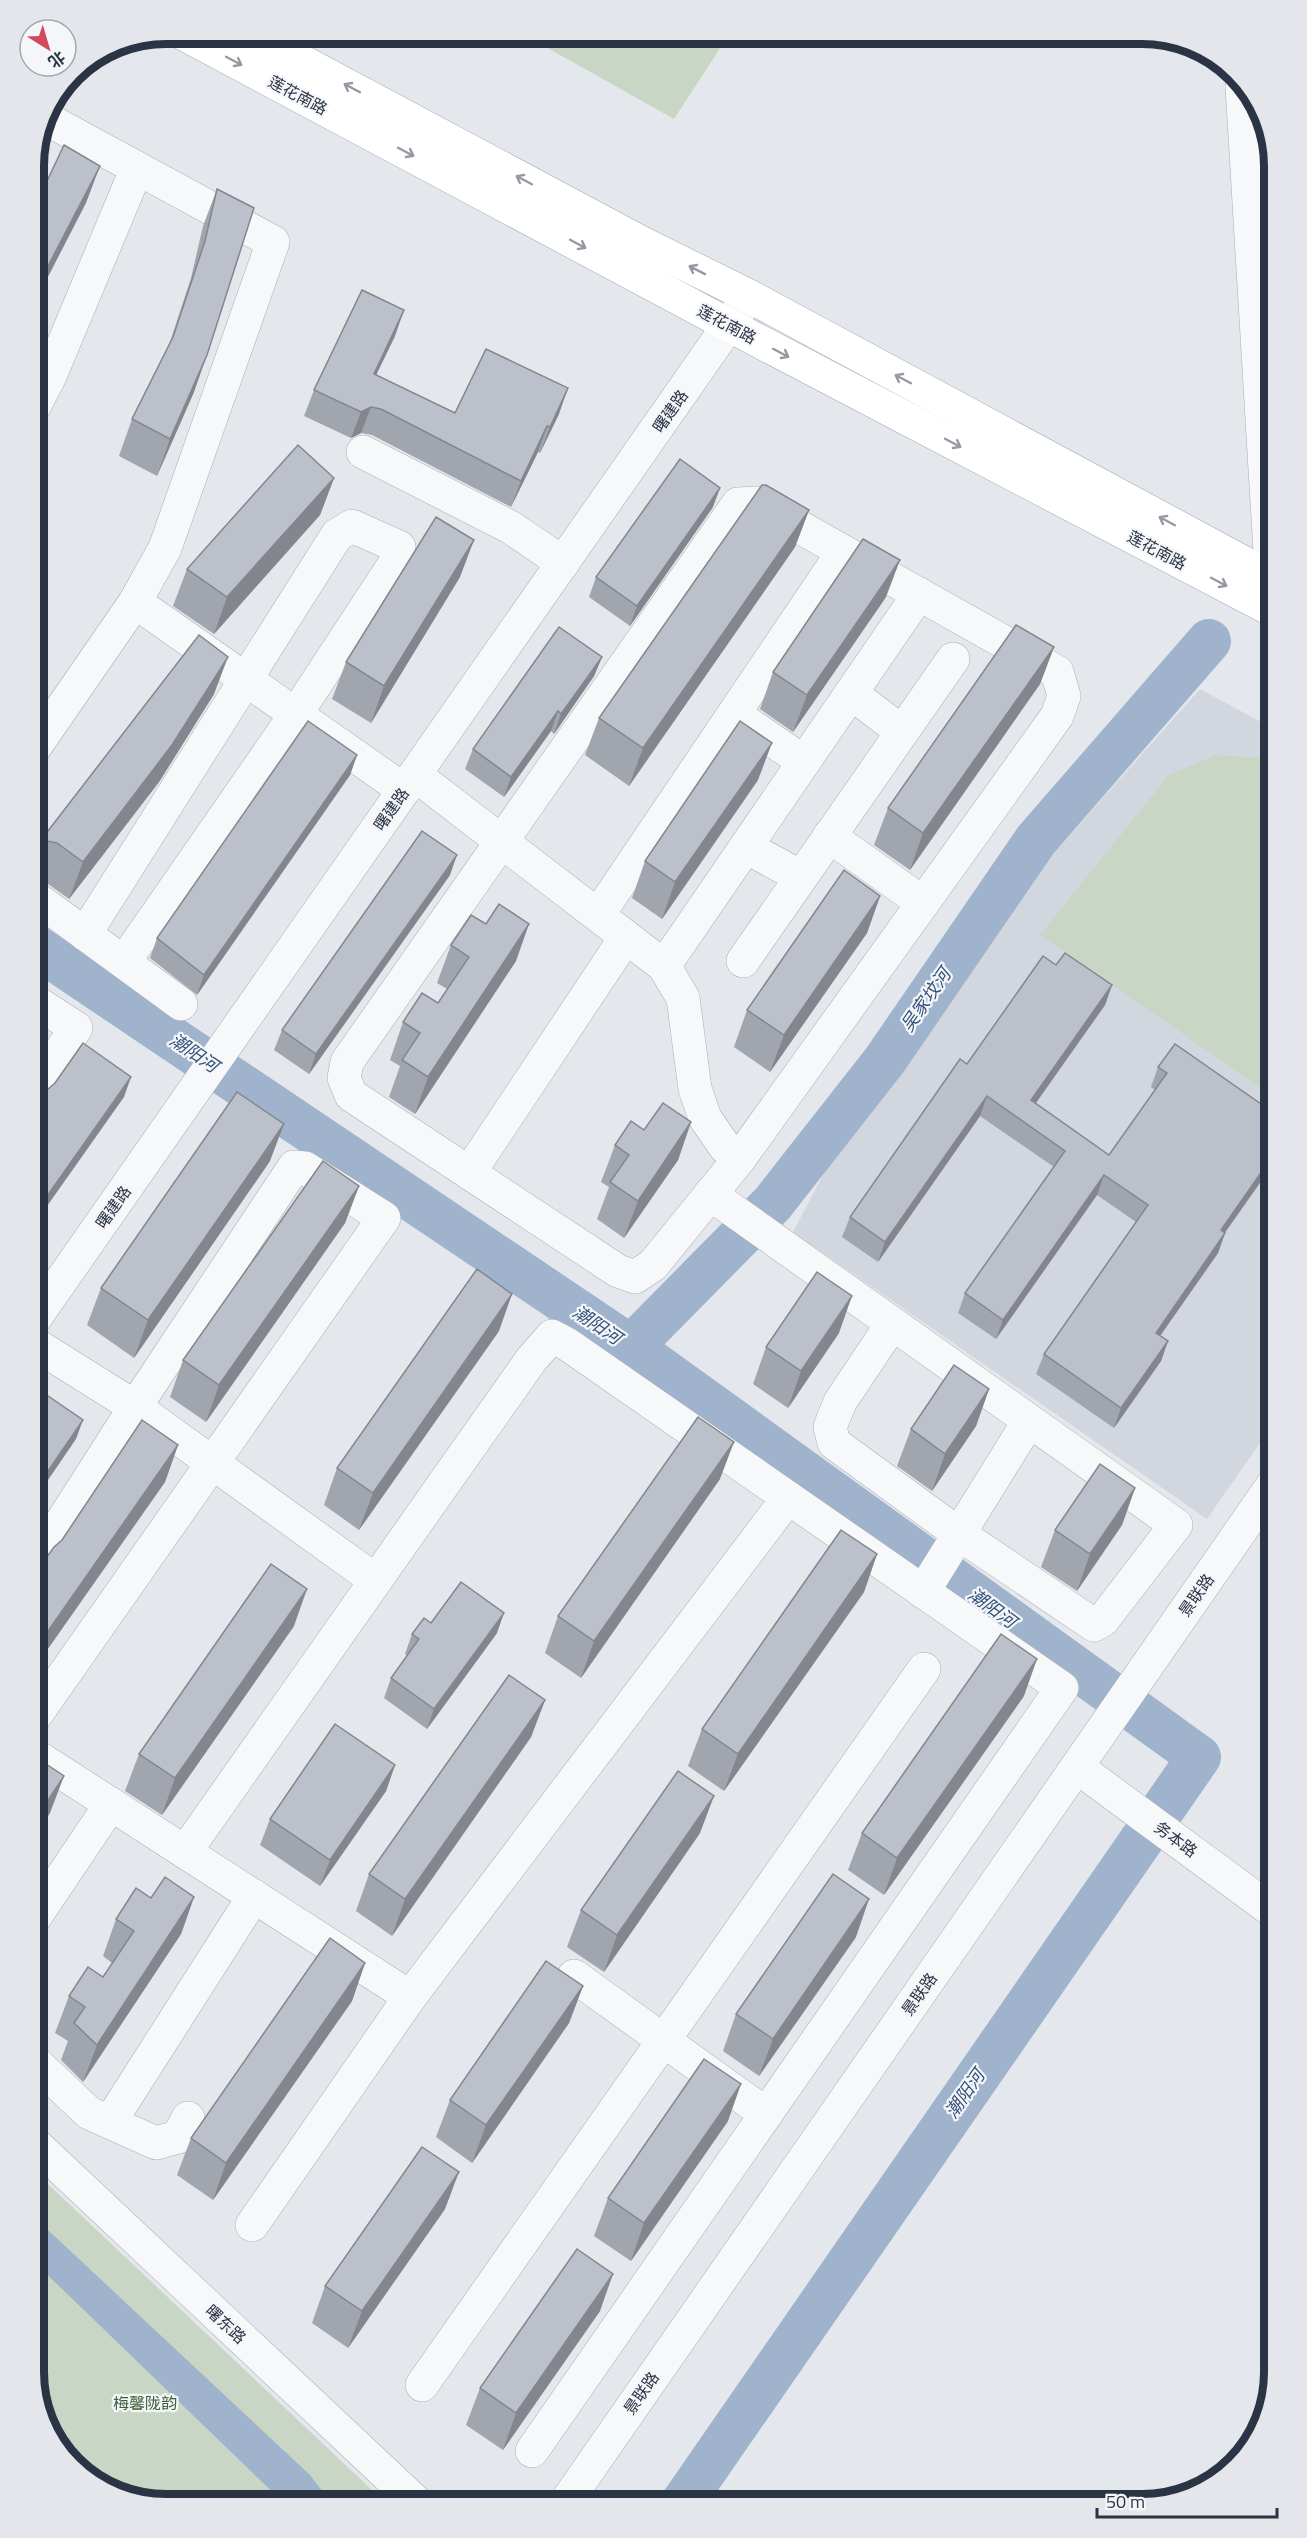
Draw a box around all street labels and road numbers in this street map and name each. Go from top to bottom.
street label: 莲花南路 [264,69,332,121]
street label: 莲花南路 [693,298,761,350]
street label: 曙建路 [646,384,694,438]
street label: 莲花南路 [1123,524,1191,576]
street label: 曙建路 [367,782,415,836]
street label: 曙建路 [89,1180,137,1234]
street label: 景联路 [1172,1568,1220,1622]
street label: 务本路 [1150,1815,1202,1863]
street label: 景联路 [895,1967,943,2021]
street label: 曙东路 [200,2299,252,2349]
street label: 景联路 [617,2366,665,2420]

